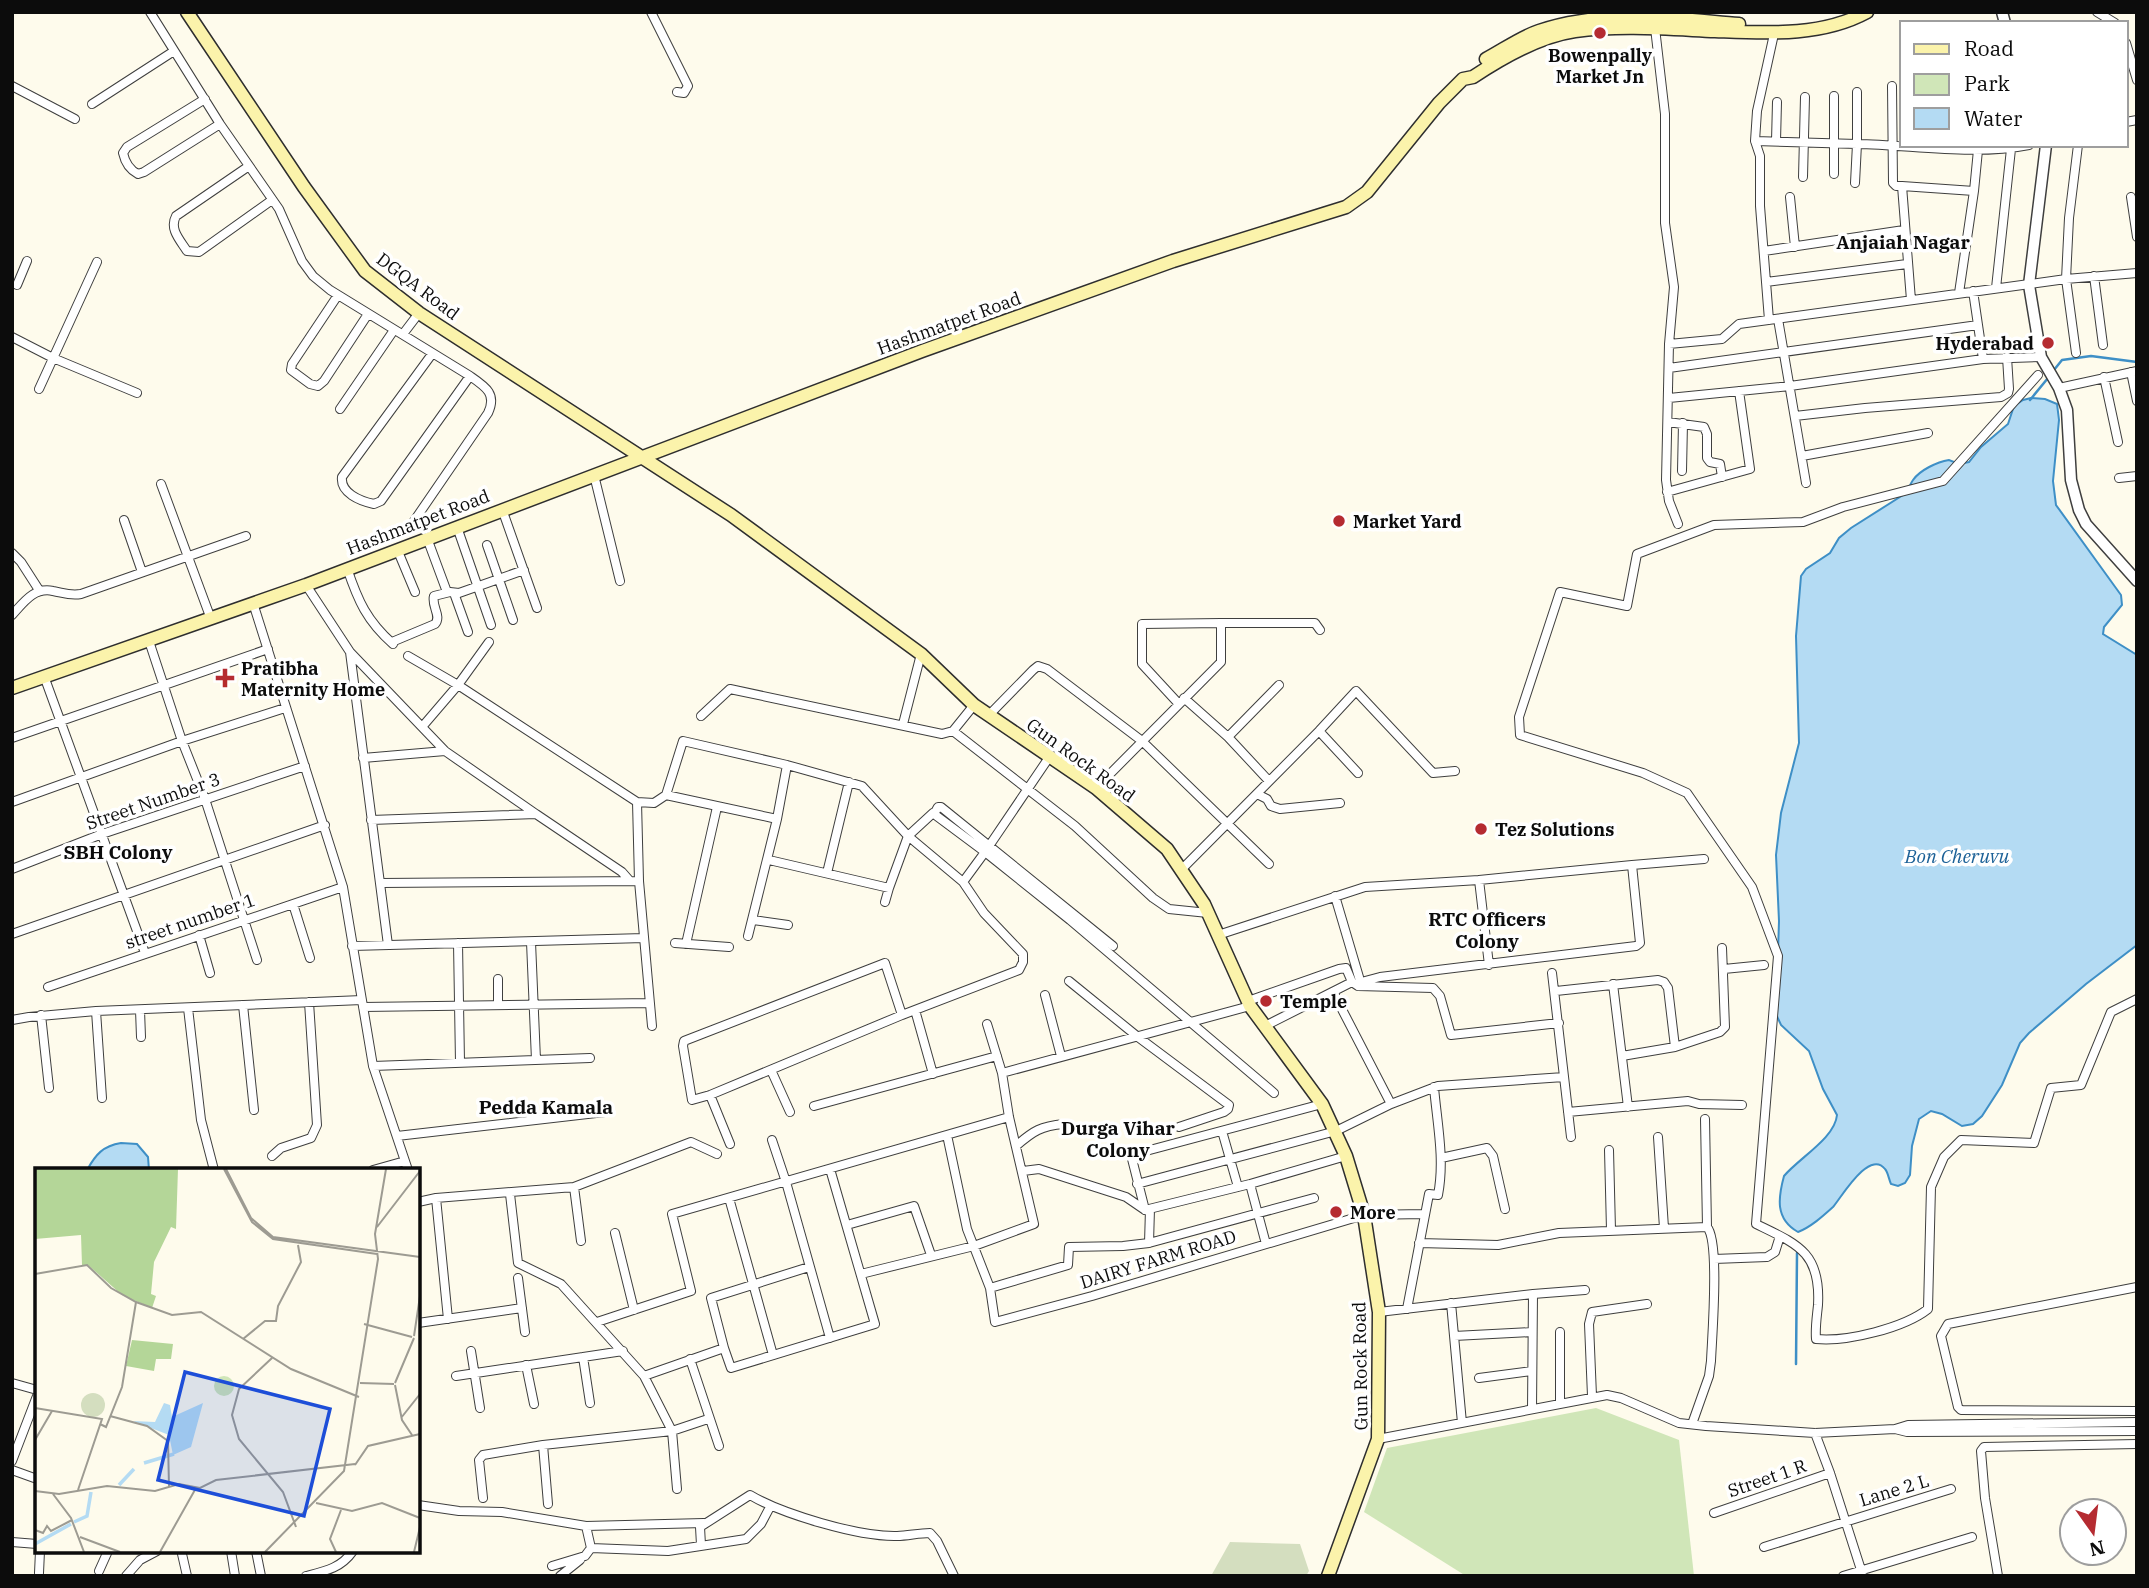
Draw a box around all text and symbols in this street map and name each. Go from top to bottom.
legend [1900,21,2128,147]
marker: Bowenpally Market Jn [1592,25,1608,41]
text: Road [1964,34,2014,62]
place label: Bowenpally Market Jn [1548,44,1653,88]
text: Park [1964,69,2011,97]
text: Water [1964,104,2023,132]
district label: Anjaiah Nagar [1836,230,1970,254]
street label: DGQA Road [372,247,464,325]
street label: Hashmatpet Road [874,286,1024,360]
place label: Hyderabad [1936,332,2034,355]
marker: Hyderabad [2040,335,2056,351]
street label: Hashmatpet Road [343,484,493,560]
place label: Market Yard [1353,510,1462,533]
marker: Market Yard [1331,513,1347,529]
place label: Pratibha Maternity Home [241,657,385,701]
marker: Pratibha Maternity Home [215,668,235,688]
street label: Gun Rock Road [1022,713,1140,807]
street label: Street Number 3 [83,767,223,835]
place label: Tez Solutions [1495,818,1614,841]
marker: Tez Solutions [1473,821,1489,837]
district label: SBH Colony [63,840,173,864]
water label: Bon Cheruvu [1904,844,2009,868]
street label: street number 1 [122,888,258,954]
district label: RTC Officers Colony [1428,907,1546,953]
place label: Temple [1280,990,1347,1013]
marker: Temple [1258,993,1274,1009]
district label: Pedda Kamala [479,1095,613,1119]
district label: Durga Vihar Colony [1061,1116,1176,1162]
inset map [35,1168,420,1553]
place label: More [1350,1201,1396,1224]
marker: More [1328,1204,1344,1220]
street label: DAIRY FARM ROAD [1077,1224,1239,1294]
street label: Gun Rock Road [1347,1301,1373,1431]
street label: Street 1 R [1725,1454,1809,1502]
street label: Lane 2 L [1856,1469,1932,1511]
north arrow [2058,1497,2128,1567]
text: N [2087,1535,2107,1562]

